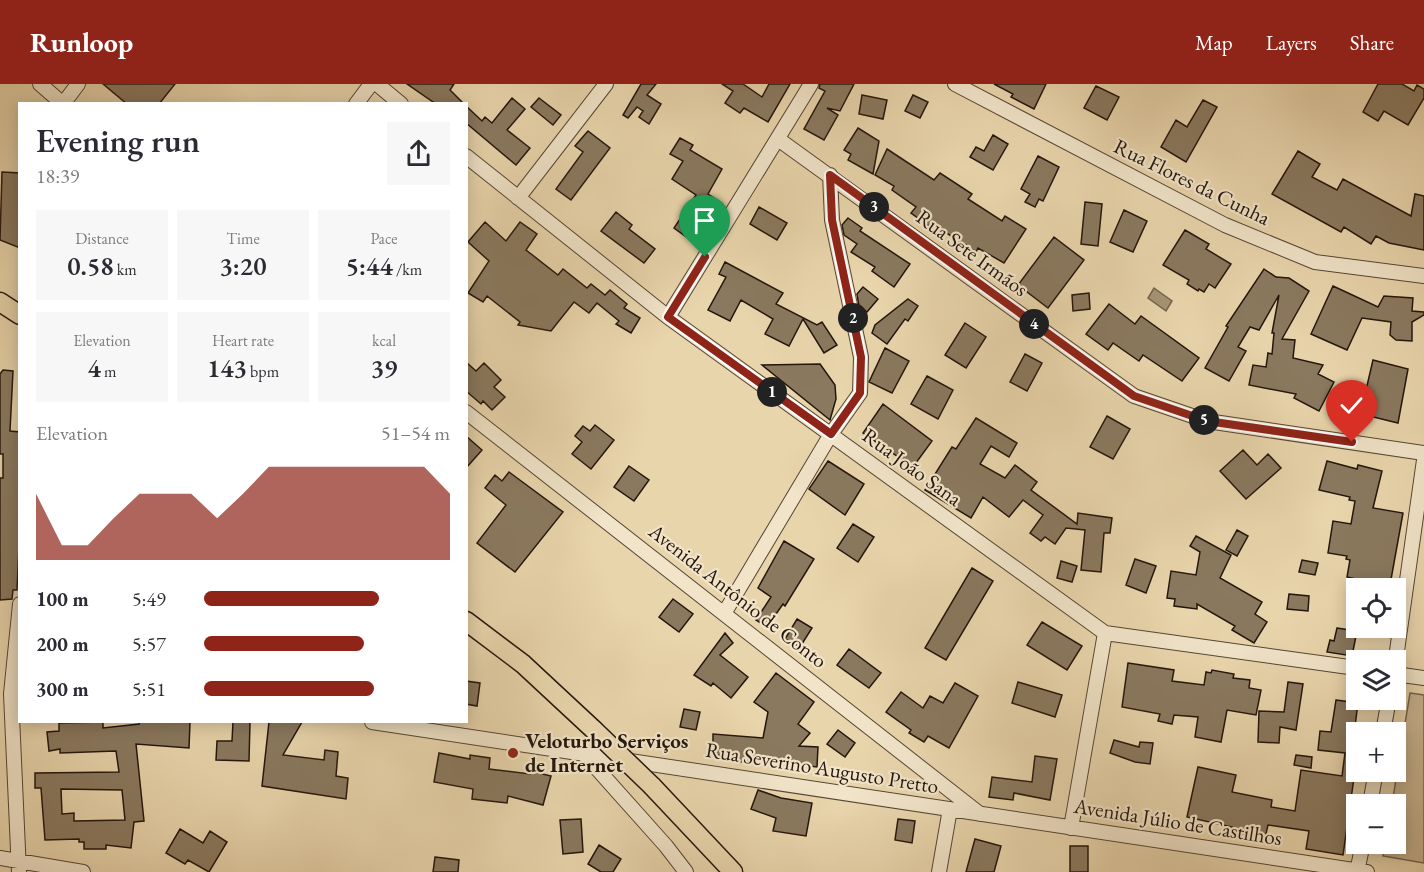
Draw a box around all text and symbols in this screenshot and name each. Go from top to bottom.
text: Runloop [30,24,133,60]
text: Map [1195,29,1233,56]
text: Layers [1266,29,1317,56]
text: Share [1350,29,1394,56]
text: Evening run [36,119,200,162]
button: share [387,122,450,185]
street label: Rua Flores da Cunha [1110,132,1275,231]
text: 18:39 [36,163,79,189]
pin: 3 [859,192,889,222]
pin [679,195,730,257]
text: 3 [870,196,878,217]
street label: Rua Sete Irmãos [911,203,1034,302]
icon: arrive [688,204,721,237]
text: Distance [75,228,129,249]
text: Time [226,228,260,249]
text: Pace [371,228,397,249]
text: 0.58 [67,249,114,283]
text: 3:20 [219,249,267,283]
text: 5:44 [346,249,393,283]
text: km [114,259,137,280]
text: /km [393,259,422,280]
pin: 2 [838,303,868,333]
text: 2 [849,307,857,328]
pin: 4 [1019,309,1049,339]
text: 4 [1030,313,1038,334]
text: Elevation [73,330,131,351]
text: Heart rate [212,330,274,351]
text: kcal [372,330,396,351]
text: 4 [88,351,101,385]
text: 143 [207,351,247,385]
text: 39 [371,351,397,385]
text: m [101,361,117,382]
text: bpm [247,361,279,382]
pin: 1 [757,377,787,407]
pin [1326,380,1377,442]
text: 1 [768,381,776,402]
icon: check [1335,389,1368,422]
pin: 5 [1189,405,1219,435]
text: 5 [1200,409,1208,430]
text: Elevation [36,420,108,446]
text: 51–54 m [381,420,450,446]
street label: Rua João Sana [857,421,968,512]
street label: Avenida Antônio de Conto [643,517,833,674]
map controls [1346,578,1406,854]
button: locate [1346,578,1406,638]
text: 100 m [36,586,89,612]
text: 5:49 [132,586,166,612]
text: 200 m [36,631,89,657]
text: 5:57 [132,631,166,657]
button: layers [1346,650,1406,710]
text: 300 m [36,676,89,702]
text: 5:51 [132,676,166,702]
button: + [1346,722,1406,782]
place label: Veloturbo Serviços de Internet [525,727,688,778]
street label: Rua Severino Augusto Pretto [704,736,940,799]
marker: Veloturbo Serviços de Internet [506,746,520,760]
street label: Avenida Júlio de Castilhos [1071,792,1284,851]
button: − [1346,794,1406,854]

